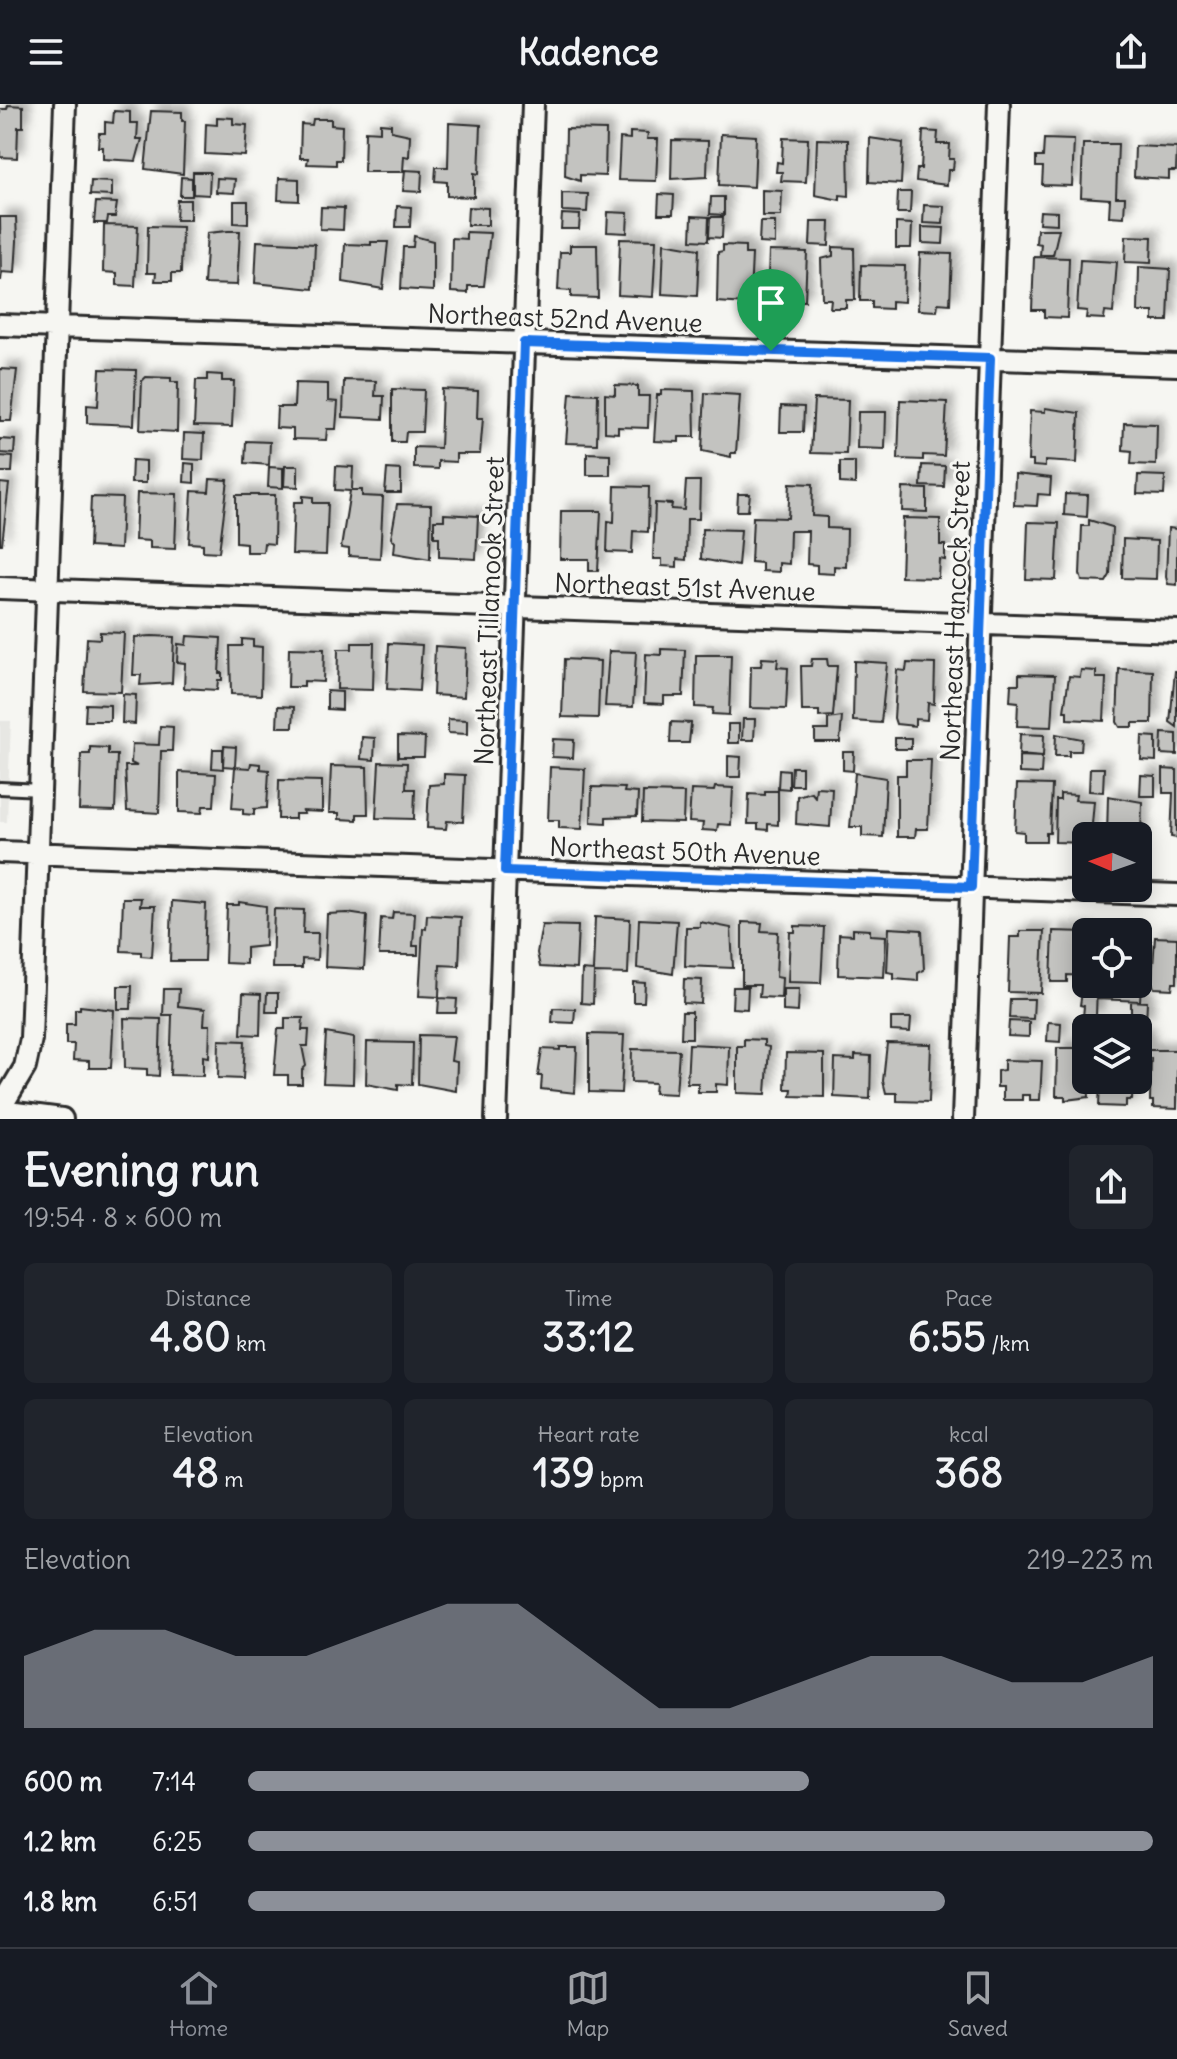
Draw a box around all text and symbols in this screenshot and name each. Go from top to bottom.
icon: menu [24,30,68,74]
text: Kadence [518,30,659,75]
icon: share [1109,30,1153,74]
pin [737,269,805,351]
icon: arrive [749,281,793,325]
street label: Northeast 52nd Avenue [427,297,703,339]
street label: Northeast Tillamook Street [467,456,511,766]
street label: Northeast Hancock Street [933,460,977,762]
street label: Northeast 51st Avenue [554,566,816,608]
north arrow [1072,822,1152,902]
map controls [1072,822,1152,1094]
street label: Northeast 50th Avenue [549,830,821,872]
button: locate [1072,918,1152,998]
button: layers [1072,1014,1152,1094]
text: Evening run [24,1143,259,1198]
button: share [1069,1145,1153,1229]
text: 19:54 · 8 × 600 m [24,1201,222,1234]
text: Distance [165,1284,251,1312]
text: Time [565,1284,612,1312]
text: Pace [945,1284,993,1312]
text: 4.80 [150,1312,231,1362]
text: 33:12 [542,1312,635,1362]
text: 6:55 [908,1312,986,1362]
text: km [231,1329,266,1357]
text: /km [986,1329,1030,1357]
text: Elevation [163,1420,253,1448]
text: Heart rate [537,1420,640,1448]
text: kcal [949,1420,989,1448]
text: 48 [173,1448,219,1498]
text: 139 [533,1448,595,1498]
text: 368 [934,1448,1003,1498]
text: m [219,1465,244,1493]
text: bpm [595,1465,644,1493]
text: Elevation [24,1543,131,1576]
text: 219–223 m [1026,1543,1153,1576]
text: 600 m [24,1765,102,1798]
text: 7:14 [152,1765,196,1798]
text: 1.2 km [24,1825,96,1858]
text: 6:25 [152,1825,202,1858]
text: 1.8 km [24,1885,97,1918]
text: 6:51 [152,1885,198,1918]
tab: Home [169,1966,228,2042]
tab: Map [566,1966,610,2042]
tab: Saved [948,1966,1008,2042]

